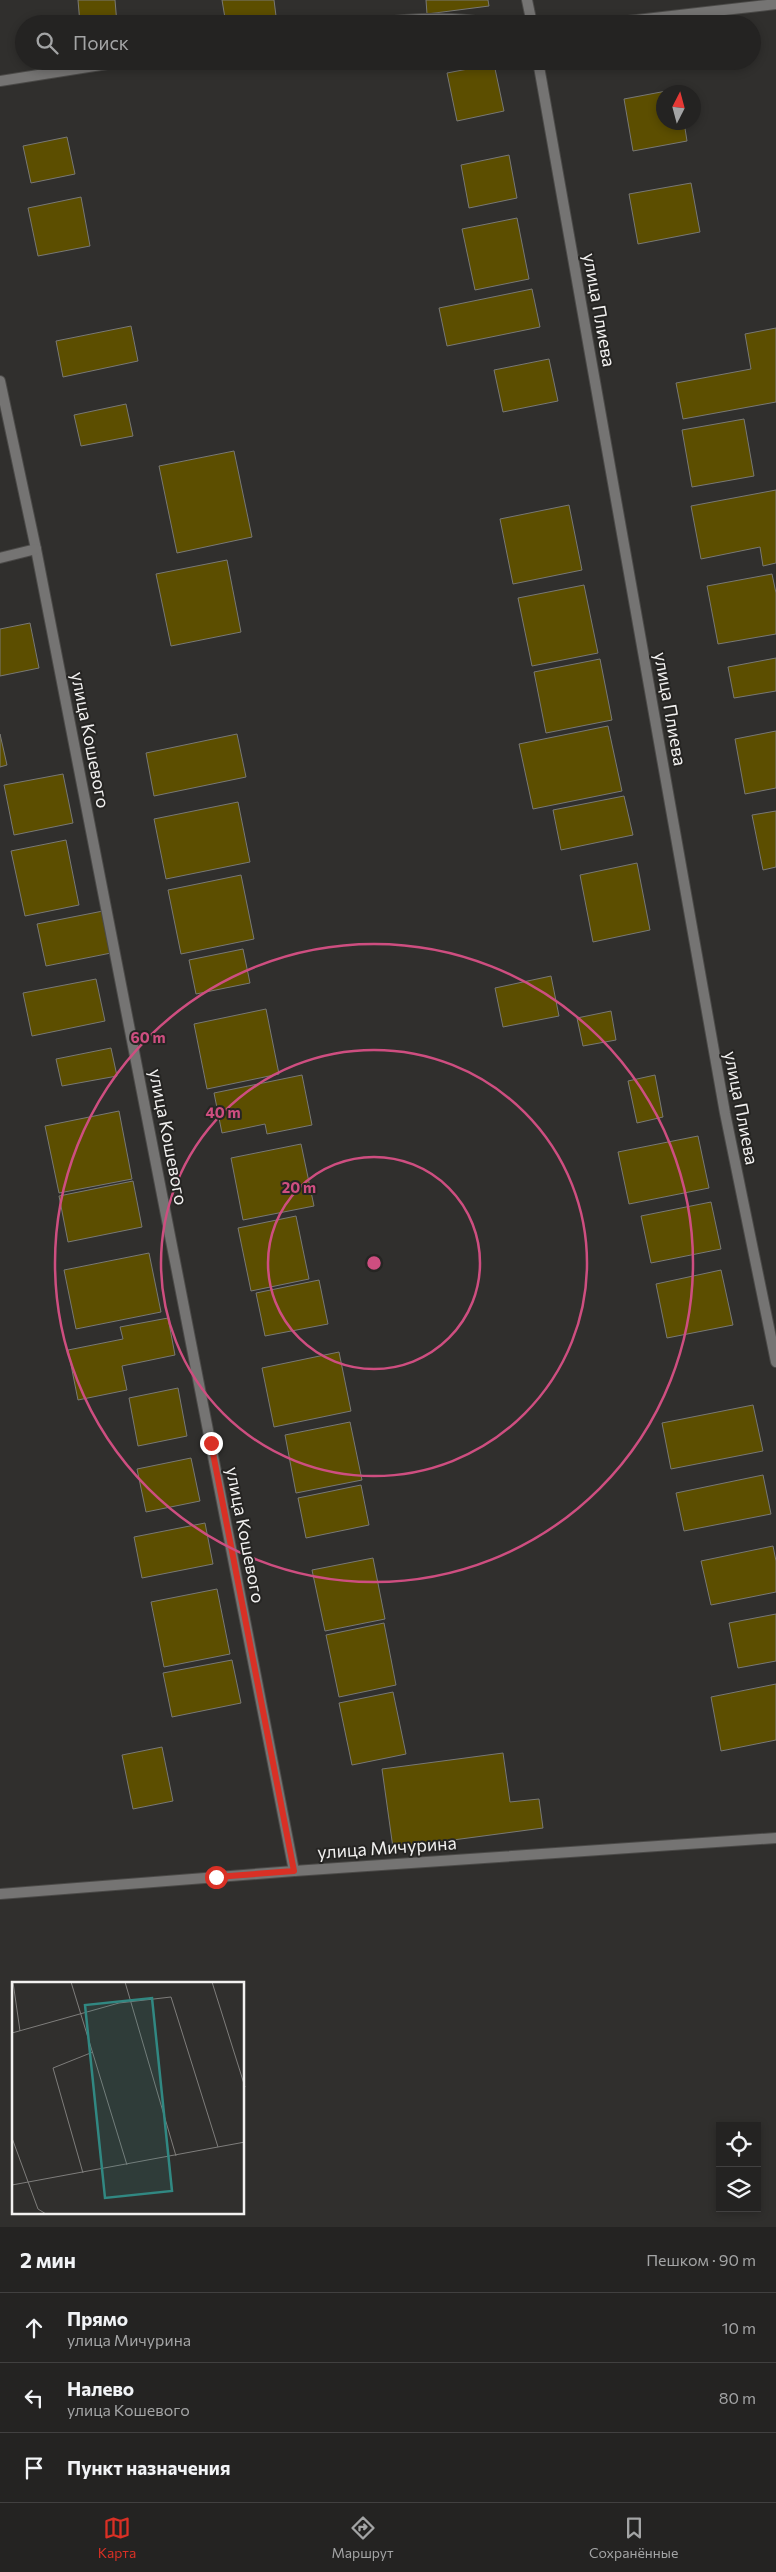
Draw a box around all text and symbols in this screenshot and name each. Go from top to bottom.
search box [15,15,761,70]
icon: search [33,29,61,57]
text: Поиск [73,31,129,54]
north arrow [656,85,701,130]
street label: улица Плиева [579,251,621,368]
street label: улица Плиева [650,650,692,767]
street label: улица Кошевого [67,670,115,810]
text: 60 m [130,1028,166,1046]
street label: улица Плиева [720,1049,764,1166]
street label: улица Кошевого [145,1067,193,1207]
text: 40 m [205,1103,241,1121]
text: 20 m [282,1178,316,1196]
centre of rings [365,1254,383,1272]
route end [200,1432,223,1455]
street label: улица Кошевого [222,1465,270,1605]
street label: улица Мичурина [317,1831,457,1863]
route start [205,1866,228,1889]
inset map [12,1982,245,2214]
map controls [716,2122,761,2212]
button: locate [716,2122,761,2167]
button: layers [716,2167,761,2212]
text: 2 мин [20,2247,76,2272]
text: Пешком · 90 m [646,2250,756,2269]
text: Прямо [67,2307,128,2330]
icon: ahead [20,2314,48,2342]
text: 10 m [722,2318,756,2337]
text: улица Мичурина [67,2330,191,2349]
text: Налево [67,2377,134,2400]
icon: left [20,2384,48,2412]
text: 80 m [719,2388,756,2407]
text: улица Кошевого [67,2400,190,2419]
icon: arrive [20,2454,48,2482]
text: Пункт назначения [67,2456,230,2479]
tab: Карта [98,2514,136,2561]
tab: Маршрут [332,2514,394,2561]
tab: Сохранённые [589,2514,678,2561]

